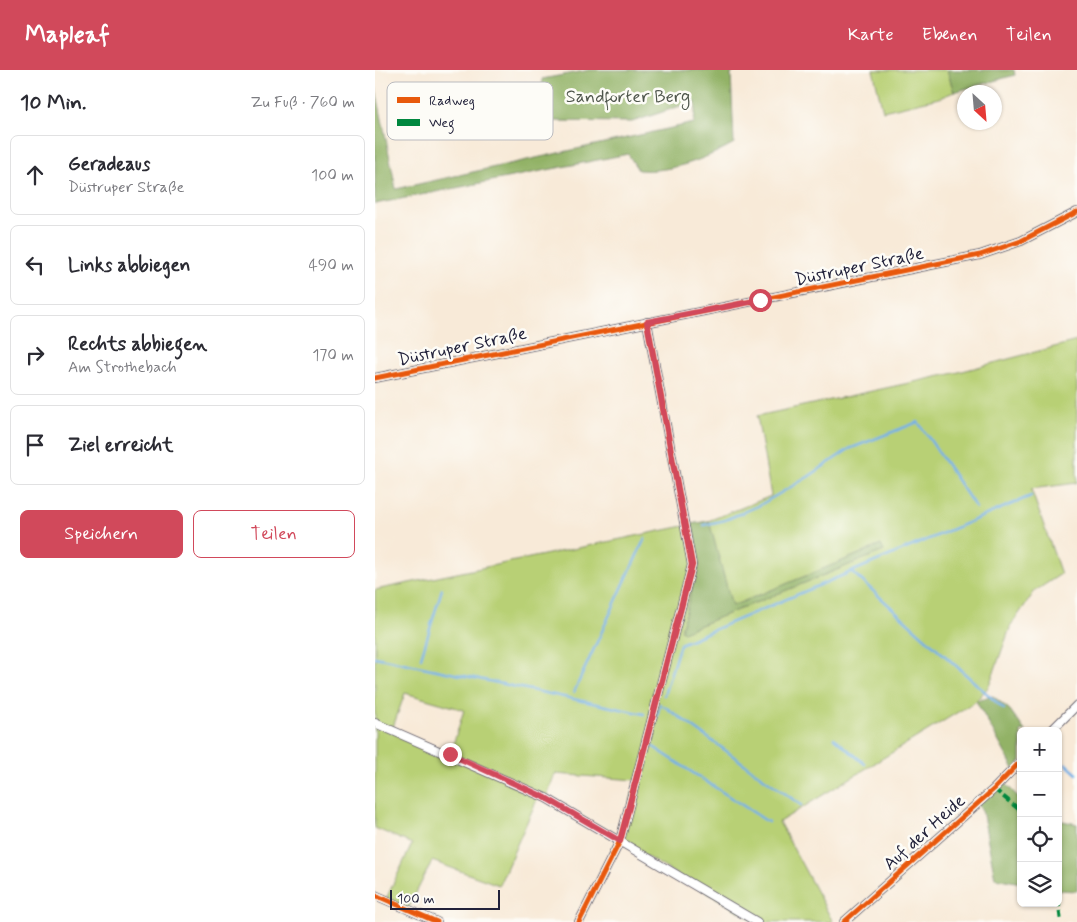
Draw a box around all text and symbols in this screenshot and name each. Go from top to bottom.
text: Mapleaf [25,20,110,51]
text: Karte [848,23,894,47]
text: Ebenen [922,23,978,47]
text: Teilen [1006,23,1052,47]
legend [387,82,553,140]
park label: Sandforter Berg [566,85,690,111]
north arrow [957,85,1002,130]
text: 10 Min. [20,89,86,117]
text: Zu Fuß · 760 m [250,92,355,113]
text: Radweg [429,92,475,110]
text: Weg [429,114,455,134]
text: Geradeaus [68,152,150,177]
icon: ahead [21,161,49,189]
text: 100 m [311,165,354,186]
text: Düstruper Straße [68,177,184,198]
street label: Düstruper Straße [793,242,926,292]
icon: left [21,251,49,279]
text: Links abbiegen [68,253,190,278]
text: 490 m [308,255,354,276]
route start [749,289,772,312]
street label: Düstruper Straße [396,322,529,372]
text: Rechts abbiegen [68,332,207,357]
icon: right [21,341,49,369]
text: 170 m [312,345,354,366]
text: Am Strothebach [68,357,177,378]
icon: arrive [21,431,49,459]
text: Ziel erreicht [68,433,173,458]
button: Speichern [20,510,183,558]
button: Teilen [193,510,355,558]
map controls [1017,727,1062,907]
button: + [1017,727,1062,772]
route end [439,743,462,766]
button: − [1017,772,1062,817]
street label: Auf der Heide [878,789,971,876]
button: locate [1017,817,1062,862]
button: layers [1017,862,1062,907]
scale bar [390,887,500,910]
text: 100 m [397,890,435,908]

